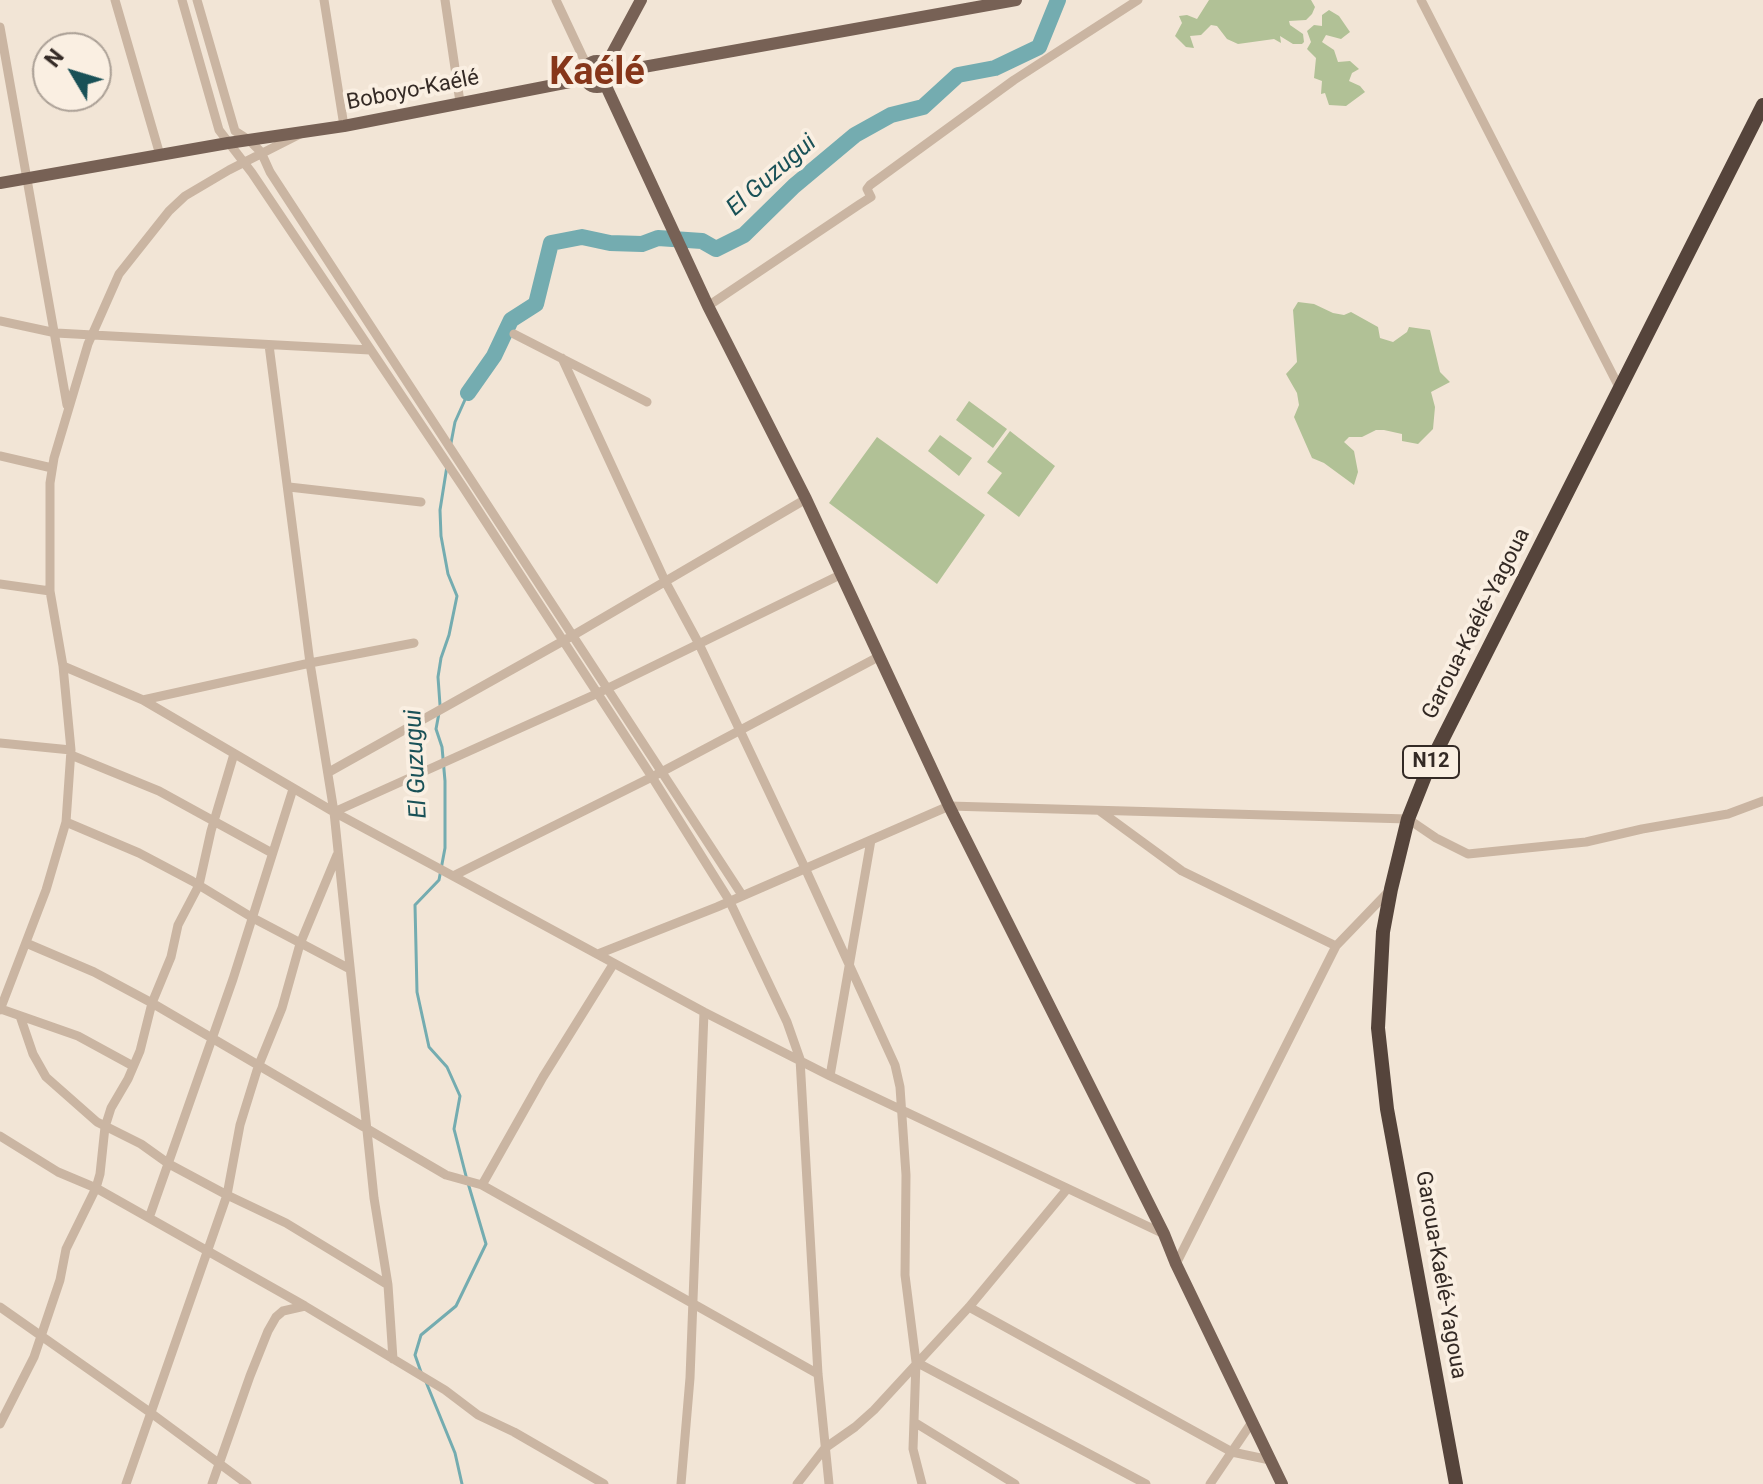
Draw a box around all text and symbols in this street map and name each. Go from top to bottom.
north arrow [32,32,112,112]
text: N [40,44,69,72]
district label: Kaélé [549,51,645,97]
street label: Boboyo-Kaélé [345,65,481,117]
water label: El Guzugui [721,129,823,223]
street label: Garoua-Kaélé-Yagoua [1417,524,1537,724]
water label: El Guzugui [400,709,434,819]
road number: N12 [1403,746,1459,778]
street label: Garoua-Kaélé-Yagoua [1409,1169,1471,1381]

